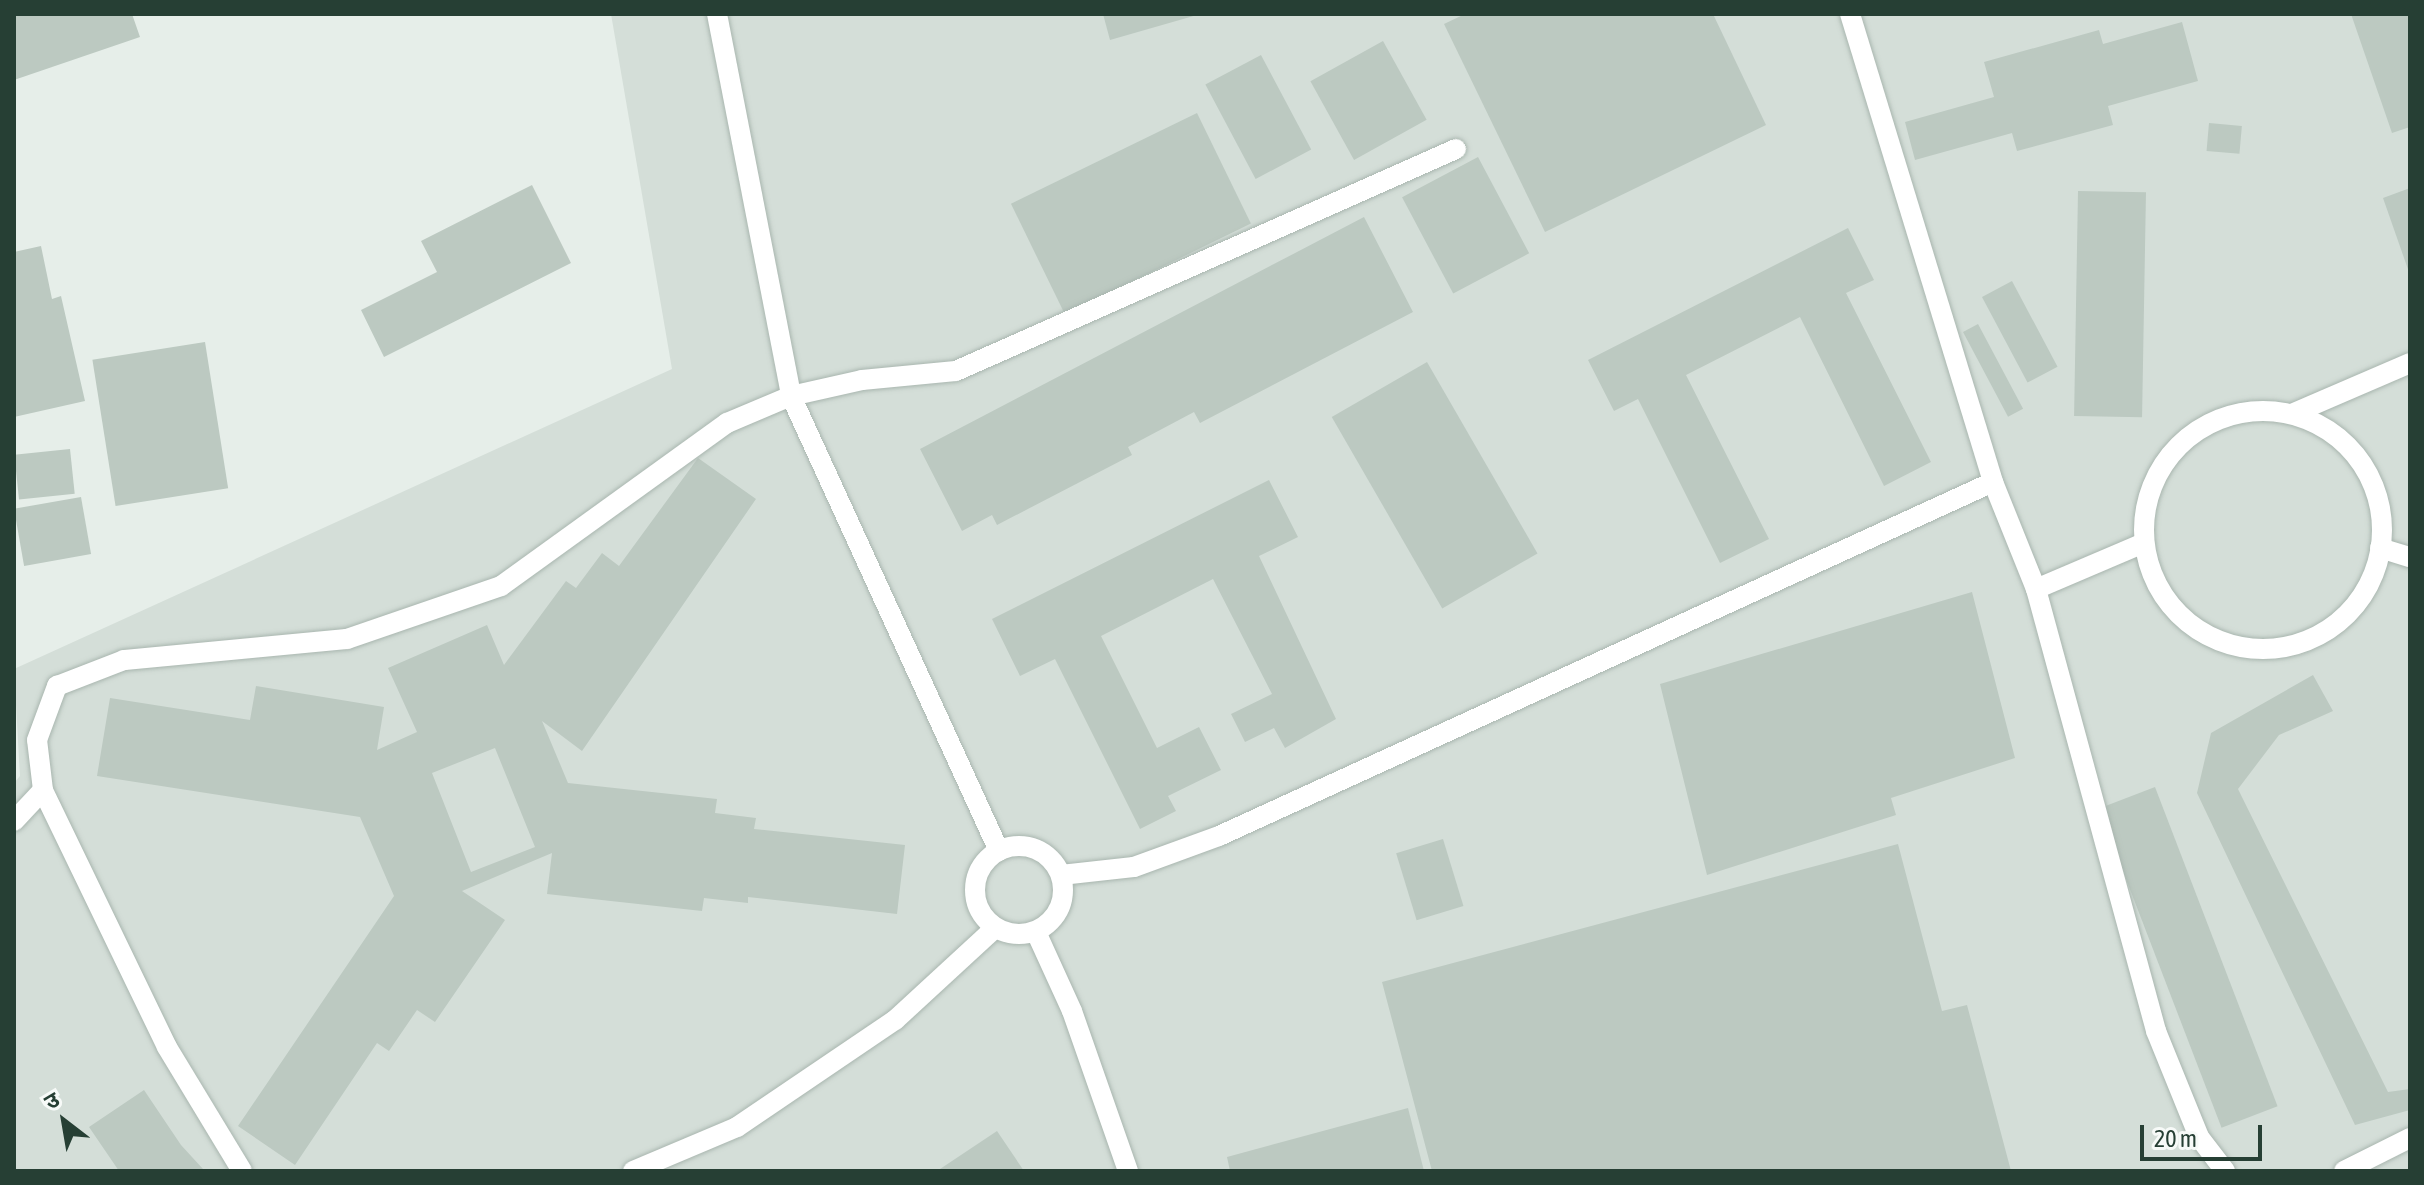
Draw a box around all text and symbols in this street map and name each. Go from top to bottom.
north arrow [24,1081,104,1161]
text: उ [39,1086,64,1115]
scale bar [2144,1109,2266,1159]
text: 20 m [2154,1125,2197,1152]

